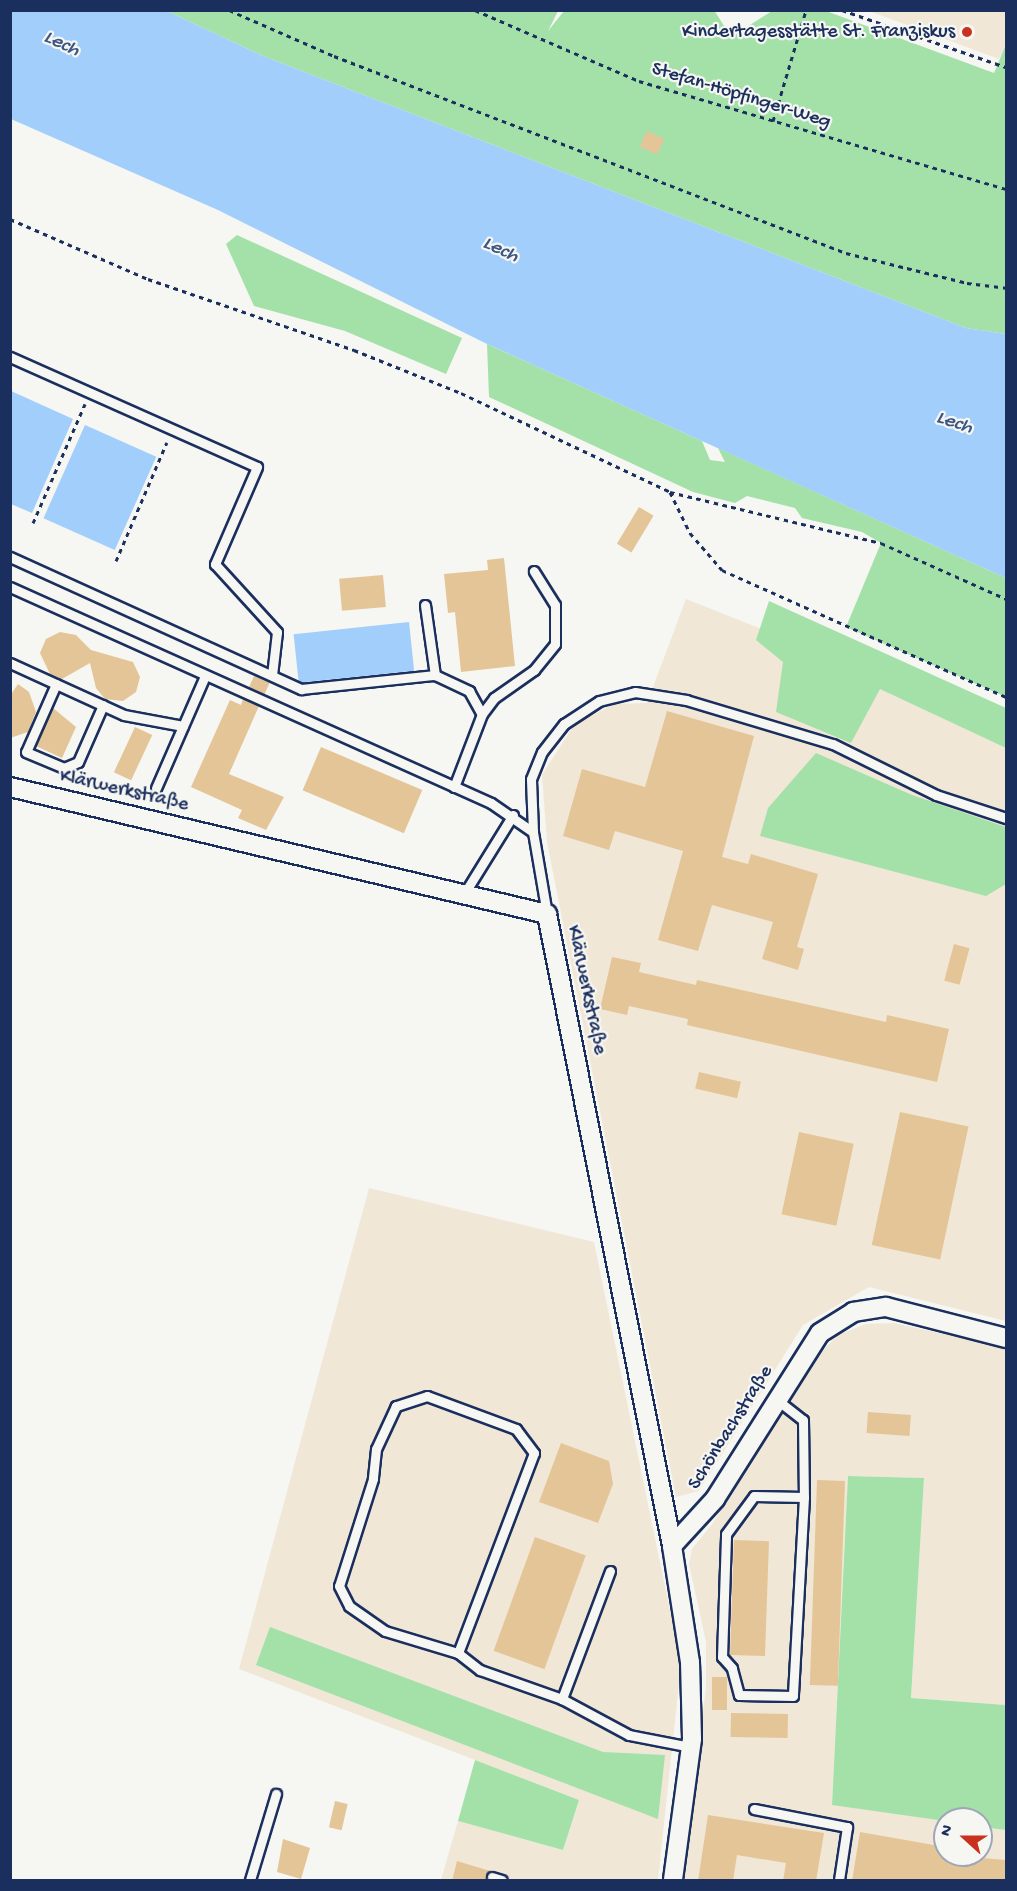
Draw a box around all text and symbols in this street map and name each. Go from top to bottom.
place label: Kindertagesstätte St. Franziskus [682,20,955,44]
marker: Kindertagesstätte St. Franziskus [960,25,974,39]
water label: Lech [39,26,83,64]
street label: Stefan-Höpfinger-Weg [648,57,834,135]
water label: Lech [478,232,522,270]
water label: Lech [932,406,976,442]
street label: Klärwerkstraße [57,765,191,817]
street label: Klärwerkstraße [561,923,611,1057]
street label: Schönbachstraße [683,1361,779,1495]
north arrow [933,1807,993,1867]
text: N [937,1823,958,1839]

